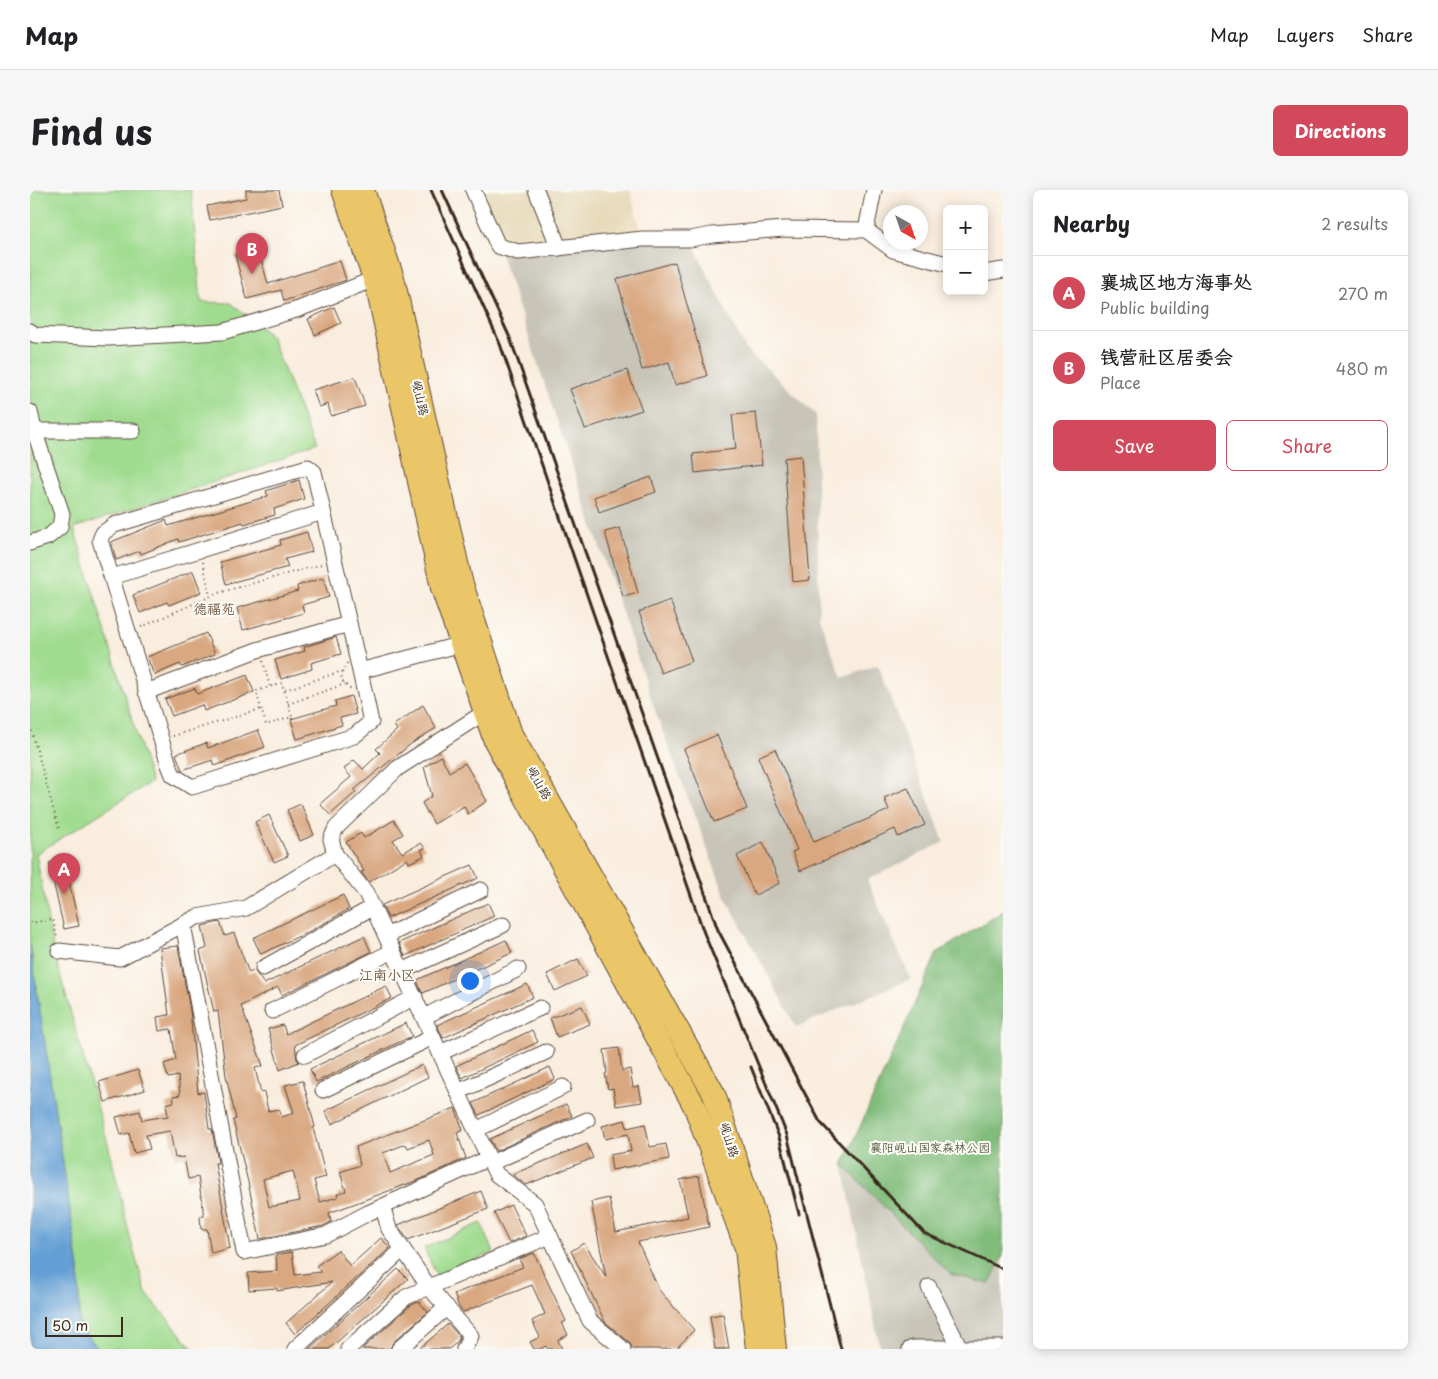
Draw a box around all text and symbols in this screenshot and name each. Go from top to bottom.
text: Map [25,17,78,53]
text: Map [1210,21,1249,48]
text: Layers [1277,21,1334,48]
text: Share [1362,21,1413,48]
text: Find us [30,104,152,157]
button: Directions [1273,105,1408,156]
north arrow [883,205,928,250]
map controls [943,205,988,295]
button: + [943,205,988,250]
text: Nearby [1053,207,1130,239]
text: 2 results [1321,211,1388,235]
pin: B [236,233,268,274]
button: − [943,250,988,295]
text: 襄城区地方海事处 [1100,267,1252,295]
text: A [1063,281,1075,305]
text: 270 m [1338,281,1388,305]
text: Public building [1100,295,1210,319]
text: 钱营社区居委会 [1100,342,1233,370]
text: B [1064,356,1074,380]
text: 480 m [1336,356,1388,380]
text: Place [1100,370,1141,394]
street label: 岘山路 [408,378,434,417]
button: Save [1053,420,1216,471]
button: Share [1226,420,1388,471]
district label: 德福苑 [193,598,235,619]
street label: 岘山路 [523,762,556,803]
pin: A [48,853,80,894]
district label: 江南小区 [359,964,415,985]
your location [457,968,483,994]
street label: 岘山路 [716,1120,744,1160]
park label: 襄阳岘山国家森林公园 [870,1138,990,1156]
scale bar [45,1314,122,1337]
text: 50 m [52,1315,88,1336]

